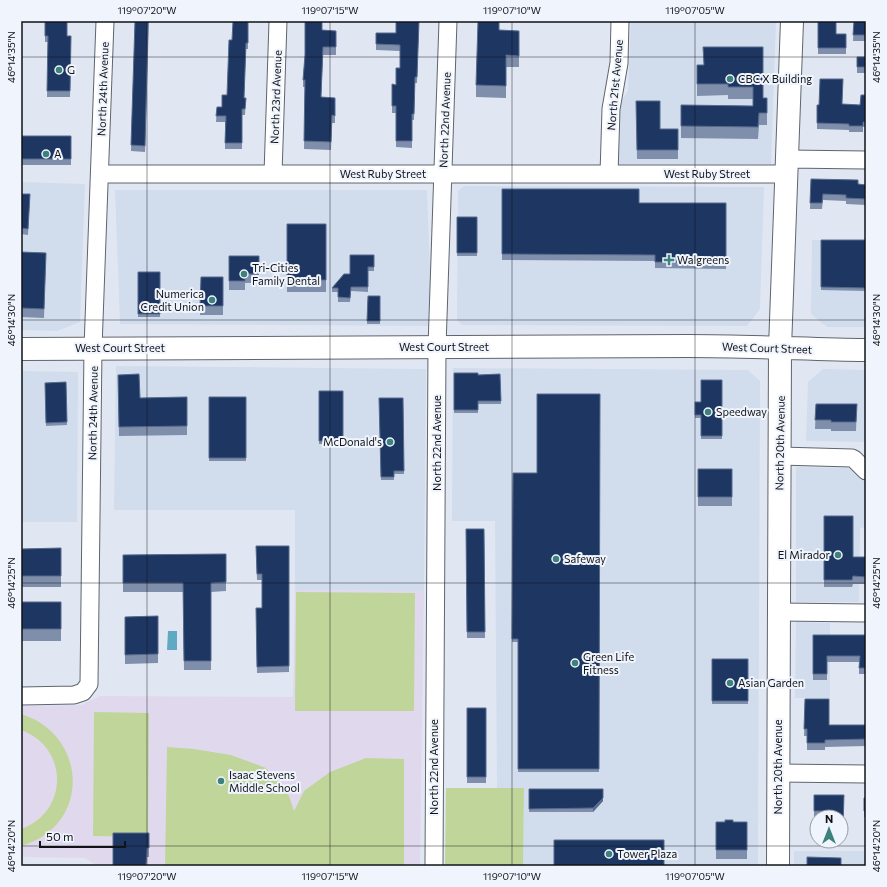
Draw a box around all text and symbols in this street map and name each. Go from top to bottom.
text: 119°07'20"W [117,4,177,16]
text: 119°07'15"W [301,4,359,16]
text: 119°07'10"W [483,4,541,16]
text: 119°07'05"W [665,4,725,16]
text: 46°14'35"N [5,31,17,83]
text: 46°14'35"N [870,31,882,83]
street label: North 21st Avenue [604,39,625,131]
street label: North 24th Avenue [94,41,111,136]
street label: North 23rd Avenue [267,50,284,144]
place label: G [67,63,75,76]
marker: G [54,65,64,75]
street label: North 22nd Avenue [436,72,453,168]
place label: CBC X Building [738,72,812,85]
marker: CBC X Building [725,74,735,84]
place label: A [54,147,62,160]
marker: A [41,149,51,159]
street label: West Ruby Street [340,167,427,180]
street label: West Ruby Street [664,167,751,180]
place label: Walgreens [677,253,729,266]
marker: Walgreens [664,255,674,265]
place label: Tri-Cities Family Dental [252,261,320,287]
marker: Tri-Cities Family Dental [239,269,249,279]
place label: Numerica Credit Union [141,287,204,313]
text: 46°14'30"N [5,294,17,346]
text: 46°14'30"N [870,294,882,346]
marker: Numerica Credit Union [207,295,217,305]
street label: West Court Street [722,339,813,356]
street label: West Court Street [399,340,490,353]
street label: West Court Street [75,341,166,354]
street label: North 24th Avenue [85,366,100,460]
street label: North 22nd Avenue [430,395,443,491]
street label: North 20th Avenue [772,395,787,491]
place label: Speedway [716,405,767,418]
marker: Speedway [703,407,713,417]
place label: McDonald's [323,435,382,448]
marker: McDonald's [385,437,395,447]
place label: El Mirador [778,548,831,561]
marker: El Mirador [833,550,843,560]
place label: Safeway [564,552,606,565]
marker: Safeway [551,554,561,564]
text: 46°14'25"N [5,557,17,609]
text: 46°14'25"N [870,557,882,609]
place label: Green Life Fitness [583,650,634,676]
marker: Green Life Fitness [570,658,580,668]
place label: Asian Garden [738,676,804,689]
marker: Asian Garden [725,678,735,688]
street label: North 22nd Avenue [427,719,440,815]
street label: North 20th Avenue [771,719,784,815]
place label: Isaac Stevens Middle School [229,768,300,794]
marker: Isaac Stevens Middle School [216,776,226,786]
north arrow [809,809,849,849]
text: N [825,812,833,825]
text: 46°14'20"N [5,820,17,872]
text: 46°14'20"N [870,820,882,872]
scale bar [40,823,125,849]
text: 50 m [46,829,74,843]
place label: Tower Plaza [617,847,677,860]
marker: Tower Plaza [604,849,614,859]
text: 119°07'20"W [117,870,177,882]
text: 119°07'15"W [301,870,359,882]
text: 119°07'10"W [483,870,541,882]
text: 119°07'05"W [665,870,725,882]

